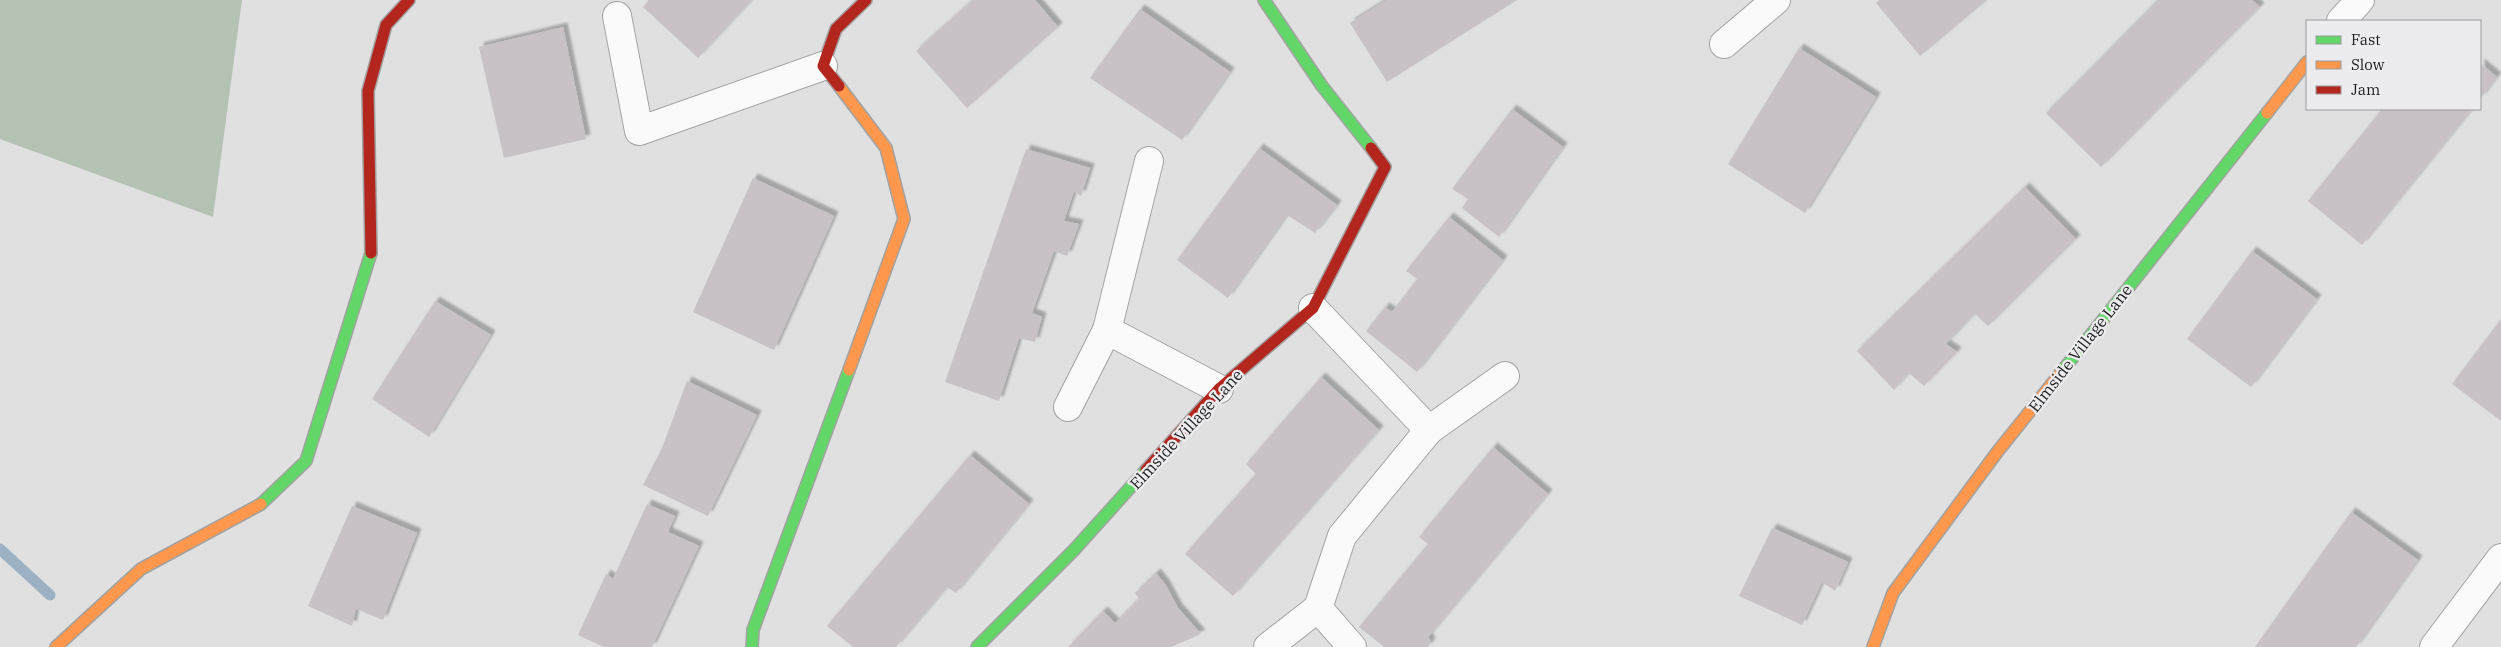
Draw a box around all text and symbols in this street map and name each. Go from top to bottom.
legend [2306,20,2481,110]
text: Fast [2351,30,2381,49]
text: Slow [2351,55,2385,74]
text: Jam [2351,80,2380,99]
street label: Elmside Village Lane [2024,280,2136,416]
street label: Elmside Village Lane [1125,365,1247,493]

